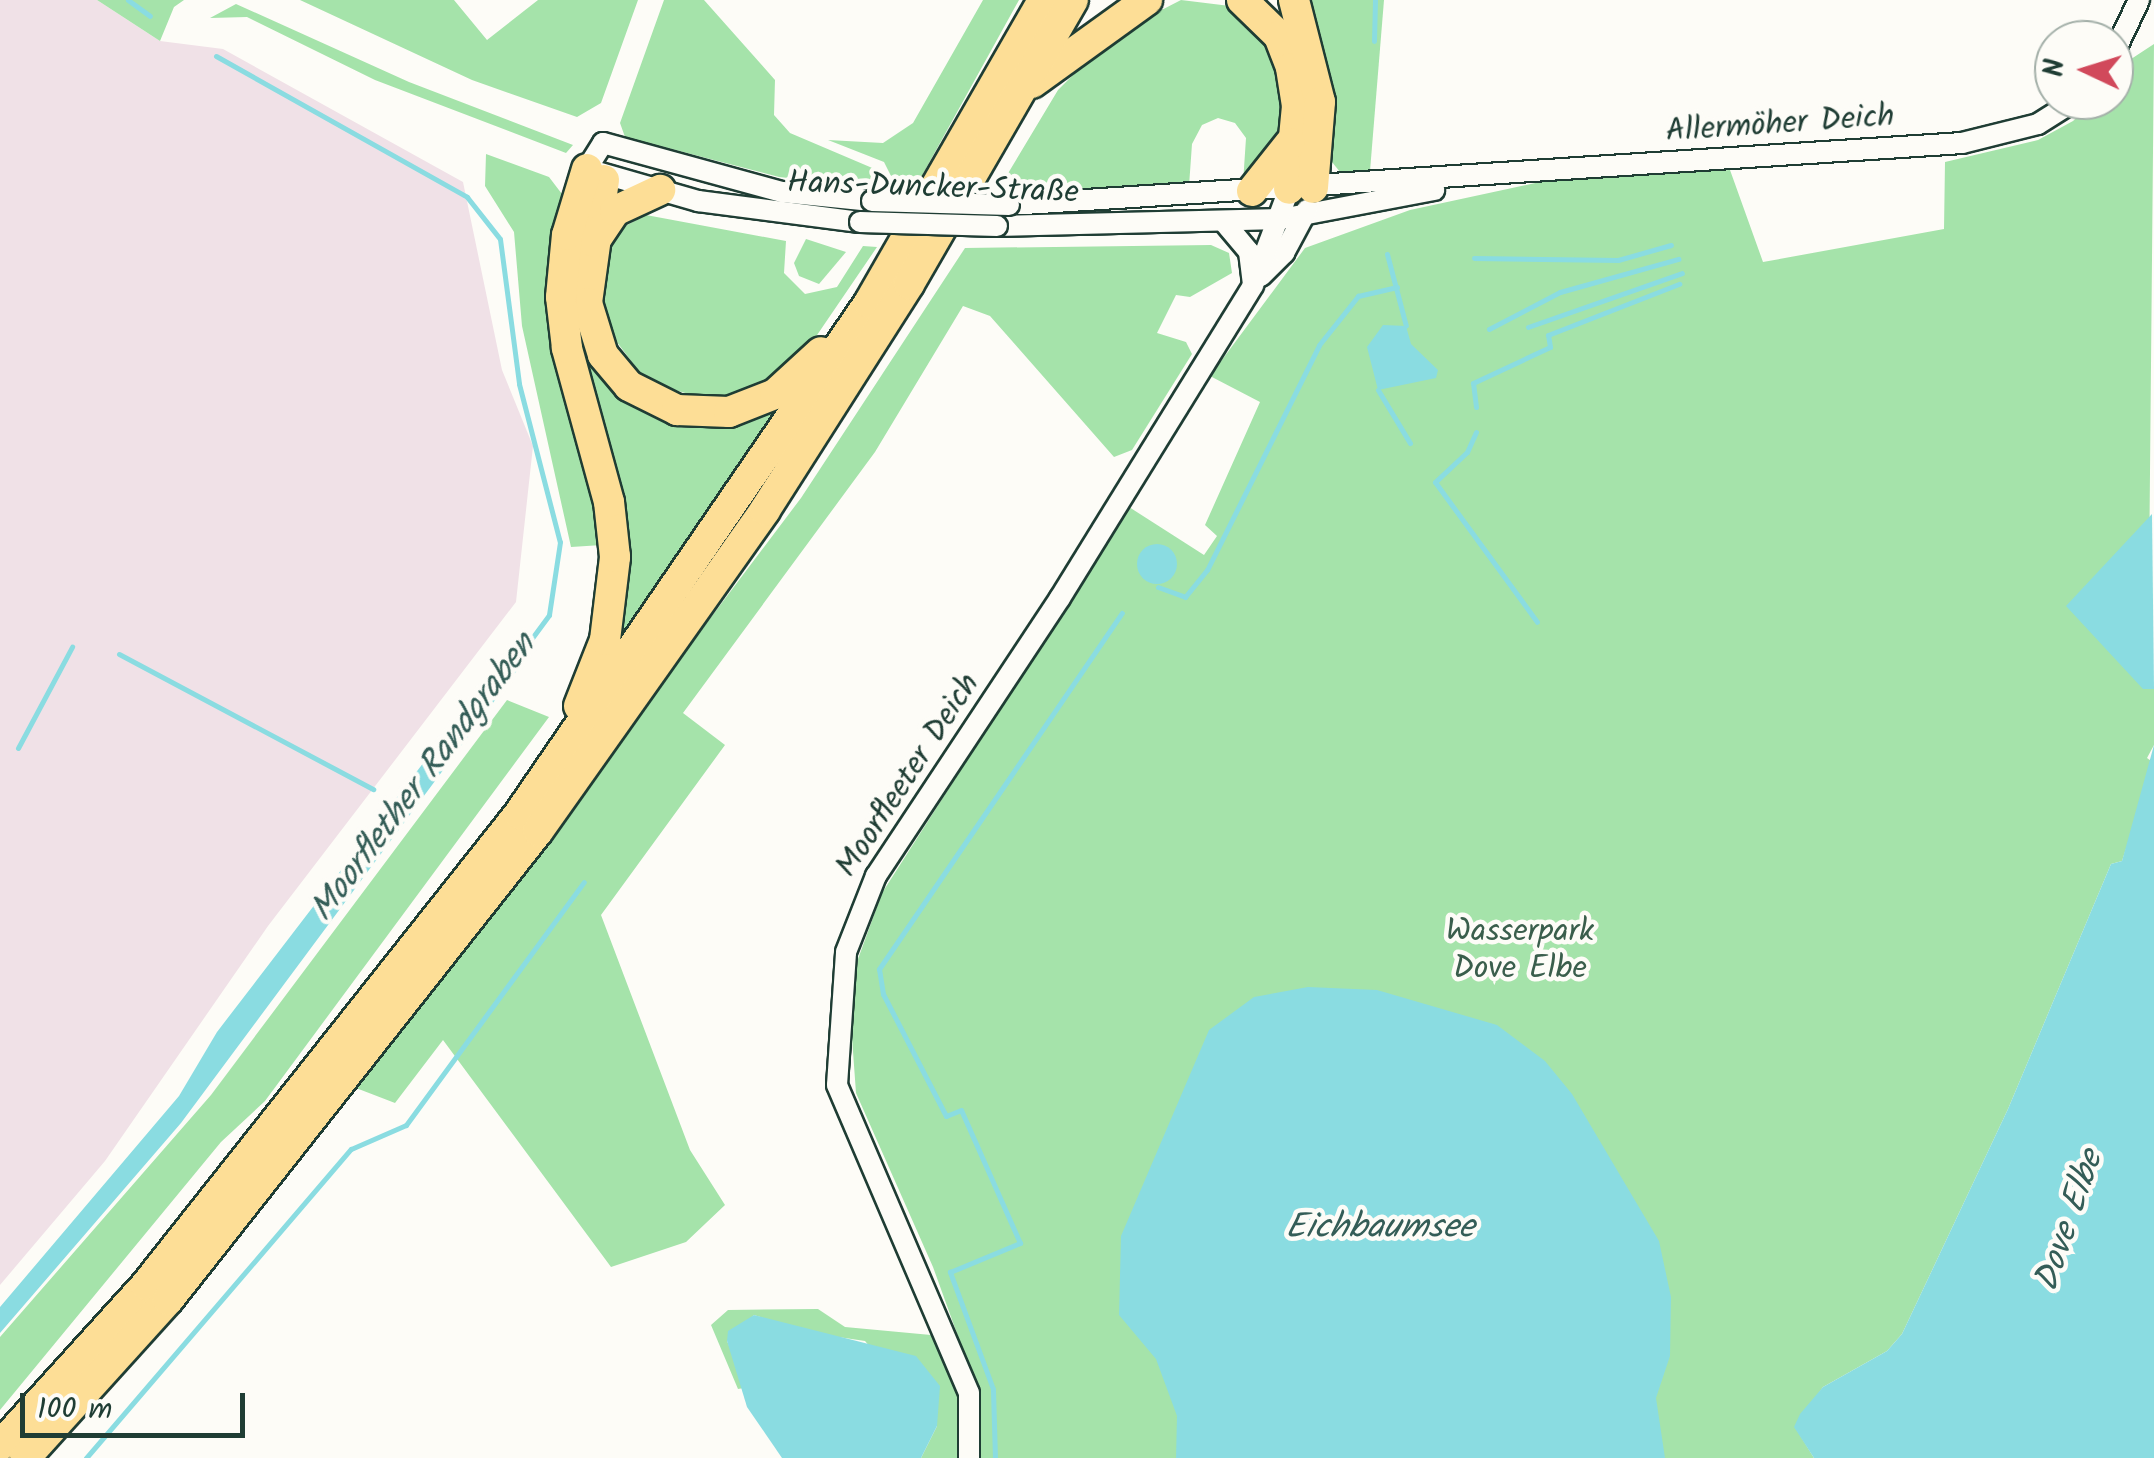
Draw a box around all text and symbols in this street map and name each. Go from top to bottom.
north arrow [2034,20,2134,120]
text: N [2033,58,2079,78]
street label: Allermöher Deich [1664,98,1896,152]
street label: Hans-Duncker-Straße [786,165,1080,213]
water label: Moorflether Randgraben [302,626,546,930]
street label: Moorfleeter Deich [829,667,989,885]
park label: Wasserpark Dove Elbe [1446,914,1594,989]
water label: Dove Elbe [2026,1145,2114,1297]
water label: Eichbaumsee [1285,1207,1475,1249]
scale bar [25,1373,250,1435]
text: 100 m [37,1386,112,1434]

